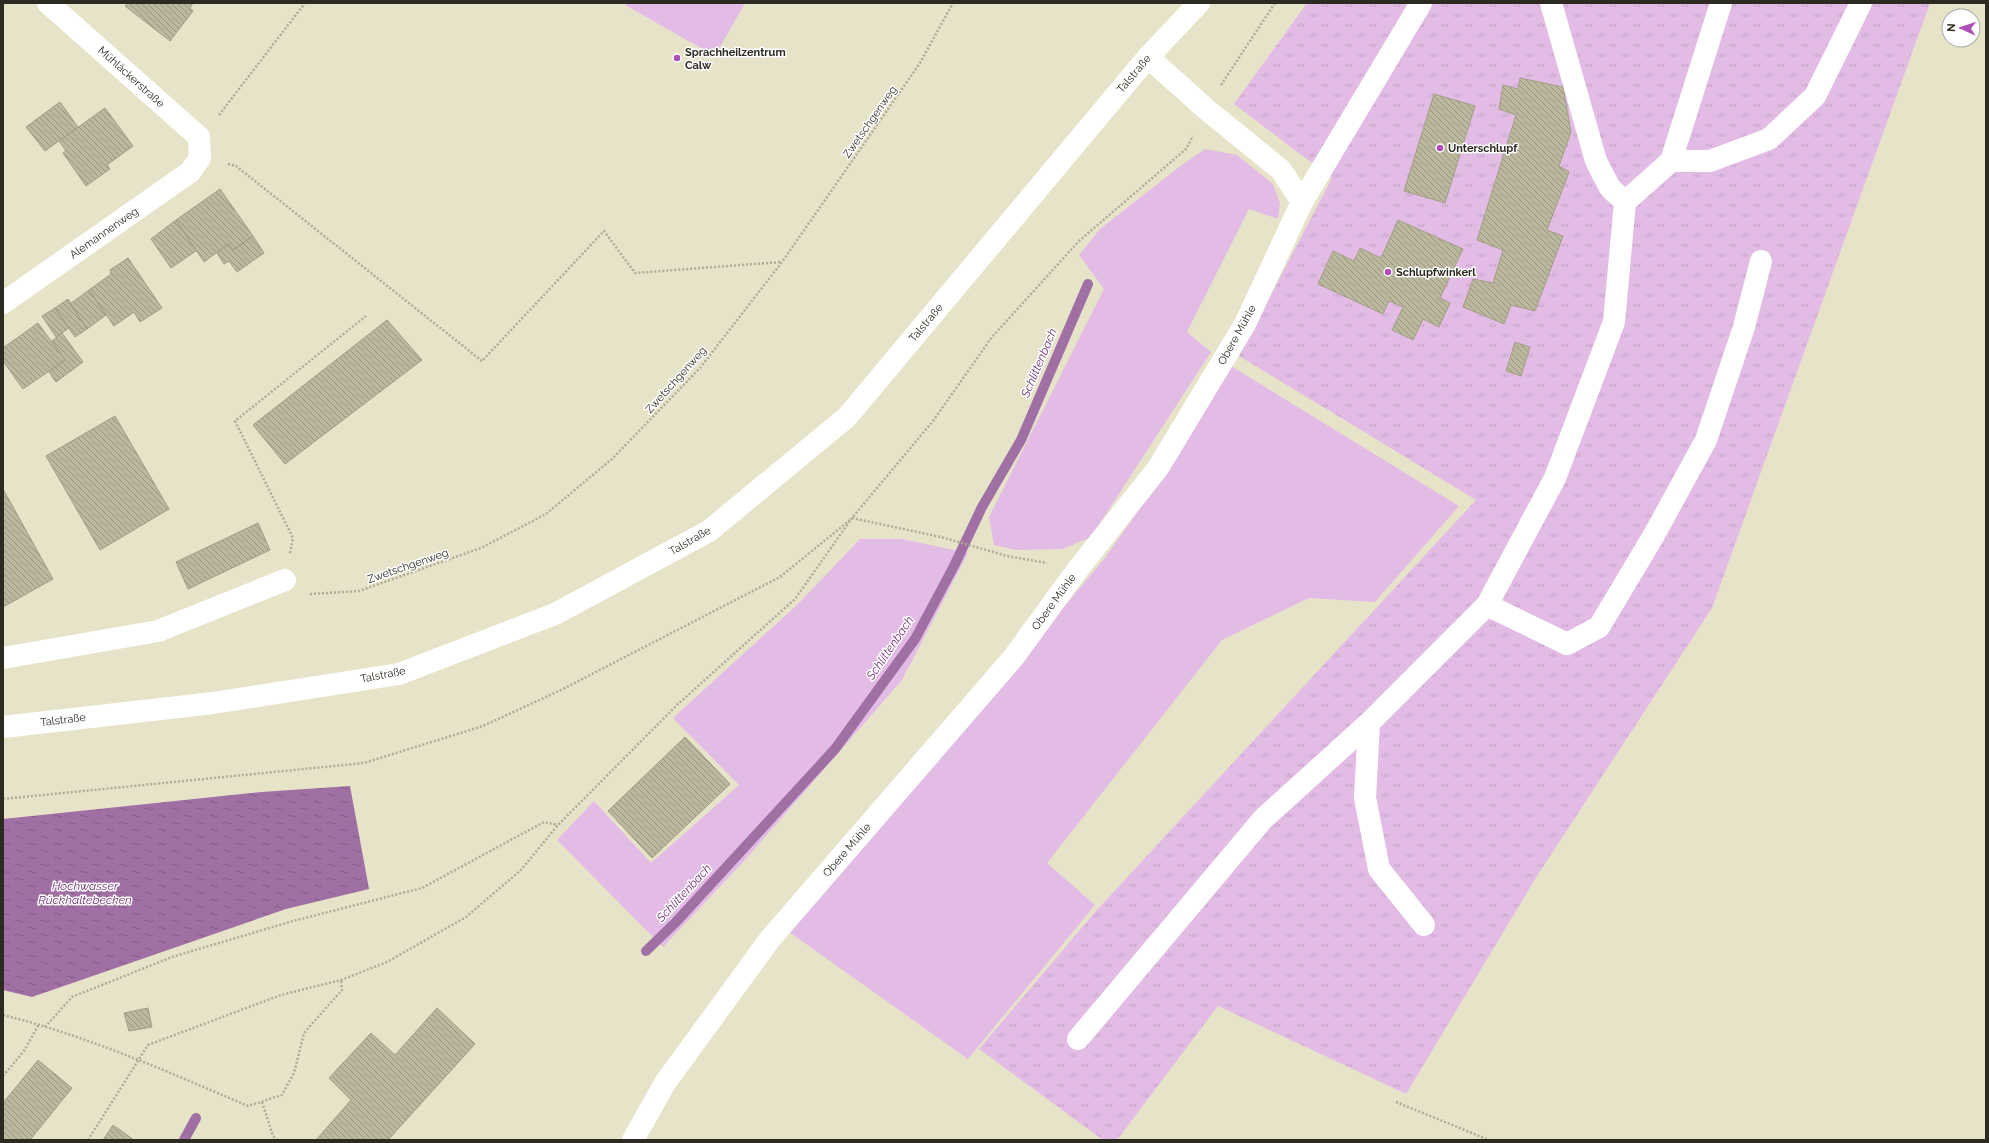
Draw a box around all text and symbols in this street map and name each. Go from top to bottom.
north arrow [1941,8,1981,48]
text: N [1945,23,1958,32]
street label: Mühläckerstraße [95,44,167,111]
place label: Sprachheilzentrum Calw [685,46,786,72]
street label: Talstraße [1114,52,1154,96]
marker: Sprachheilzentrum Calw [672,53,682,63]
street label: Zwetschgenweg [840,84,900,160]
place label: Unterschlupf [1448,142,1518,155]
marker: Unterschlupf [1435,143,1445,153]
street label: Alemannenweg [67,205,141,261]
place label: Schlupfwinkerl [1396,266,1476,279]
marker: Schlupfwinkerl [1383,267,1393,277]
street label: Talstraße [906,301,946,345]
street label: Obere Mühle [1215,302,1259,367]
water label: Schlittenbach [1018,326,1060,401]
street label: Zwetschgenweg [643,344,709,416]
street label: Talstraße [667,524,714,558]
street label: Zwetschgenweg [366,546,450,586]
street label: Obere Mühle [1029,571,1079,633]
water label: Schlittenbach [863,613,917,683]
street label: Talstraße [359,664,407,686]
street label: Talstraße [39,711,87,729]
street label: Obere Mühle [820,820,874,879]
water label: Schlittenbach [653,861,714,925]
water label: Hochwasser Rückhaltebecken [38,879,132,907]

